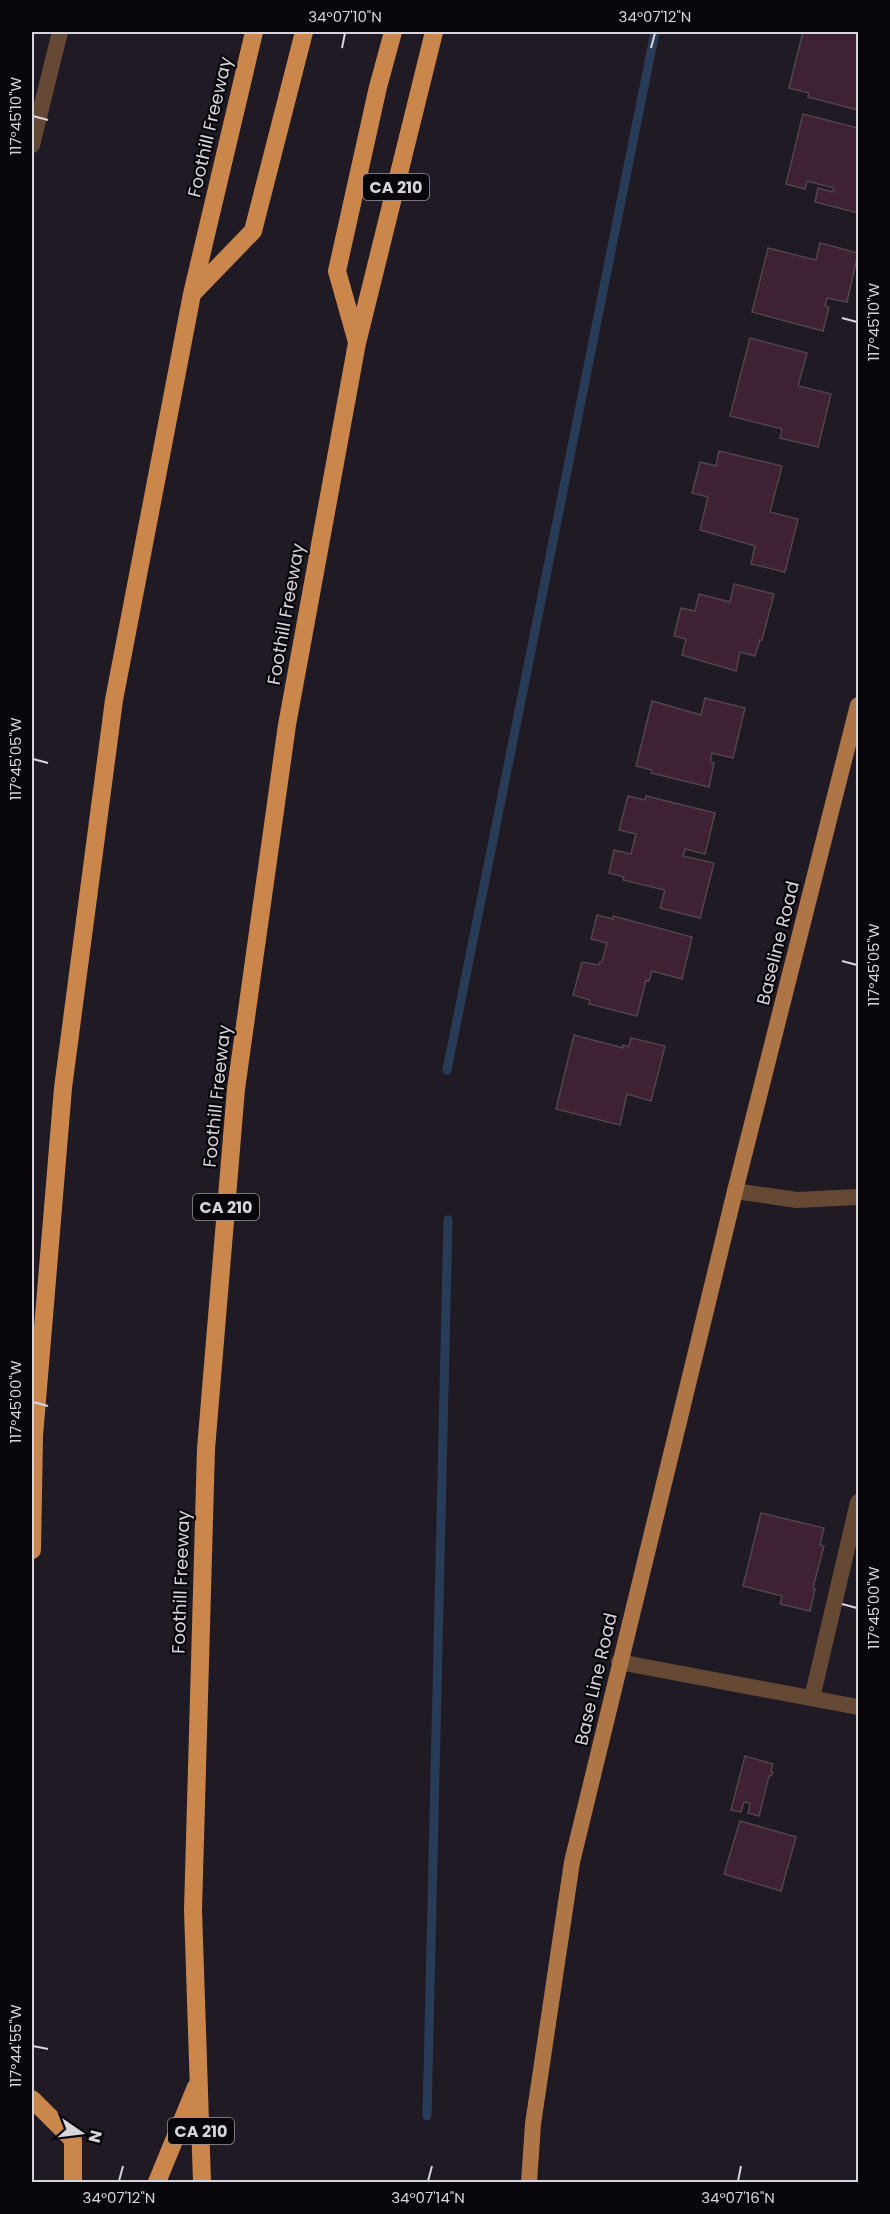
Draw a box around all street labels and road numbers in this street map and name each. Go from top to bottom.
street label: Foothill Freeway [181,54,238,200]
road number: CA 210 [363,174,429,200]
street label: Foothill Freeway [261,541,310,687]
street label: Baseline Road [750,878,805,1007]
street label: Foothill Freeway [197,1023,236,1169]
road number: CA 210 [193,1194,259,1220]
street label: Foothill Freeway [166,1510,195,1654]
street label: Base Line Road [568,1610,623,1747]
road number: CA 210 [168,2118,234,2144]

